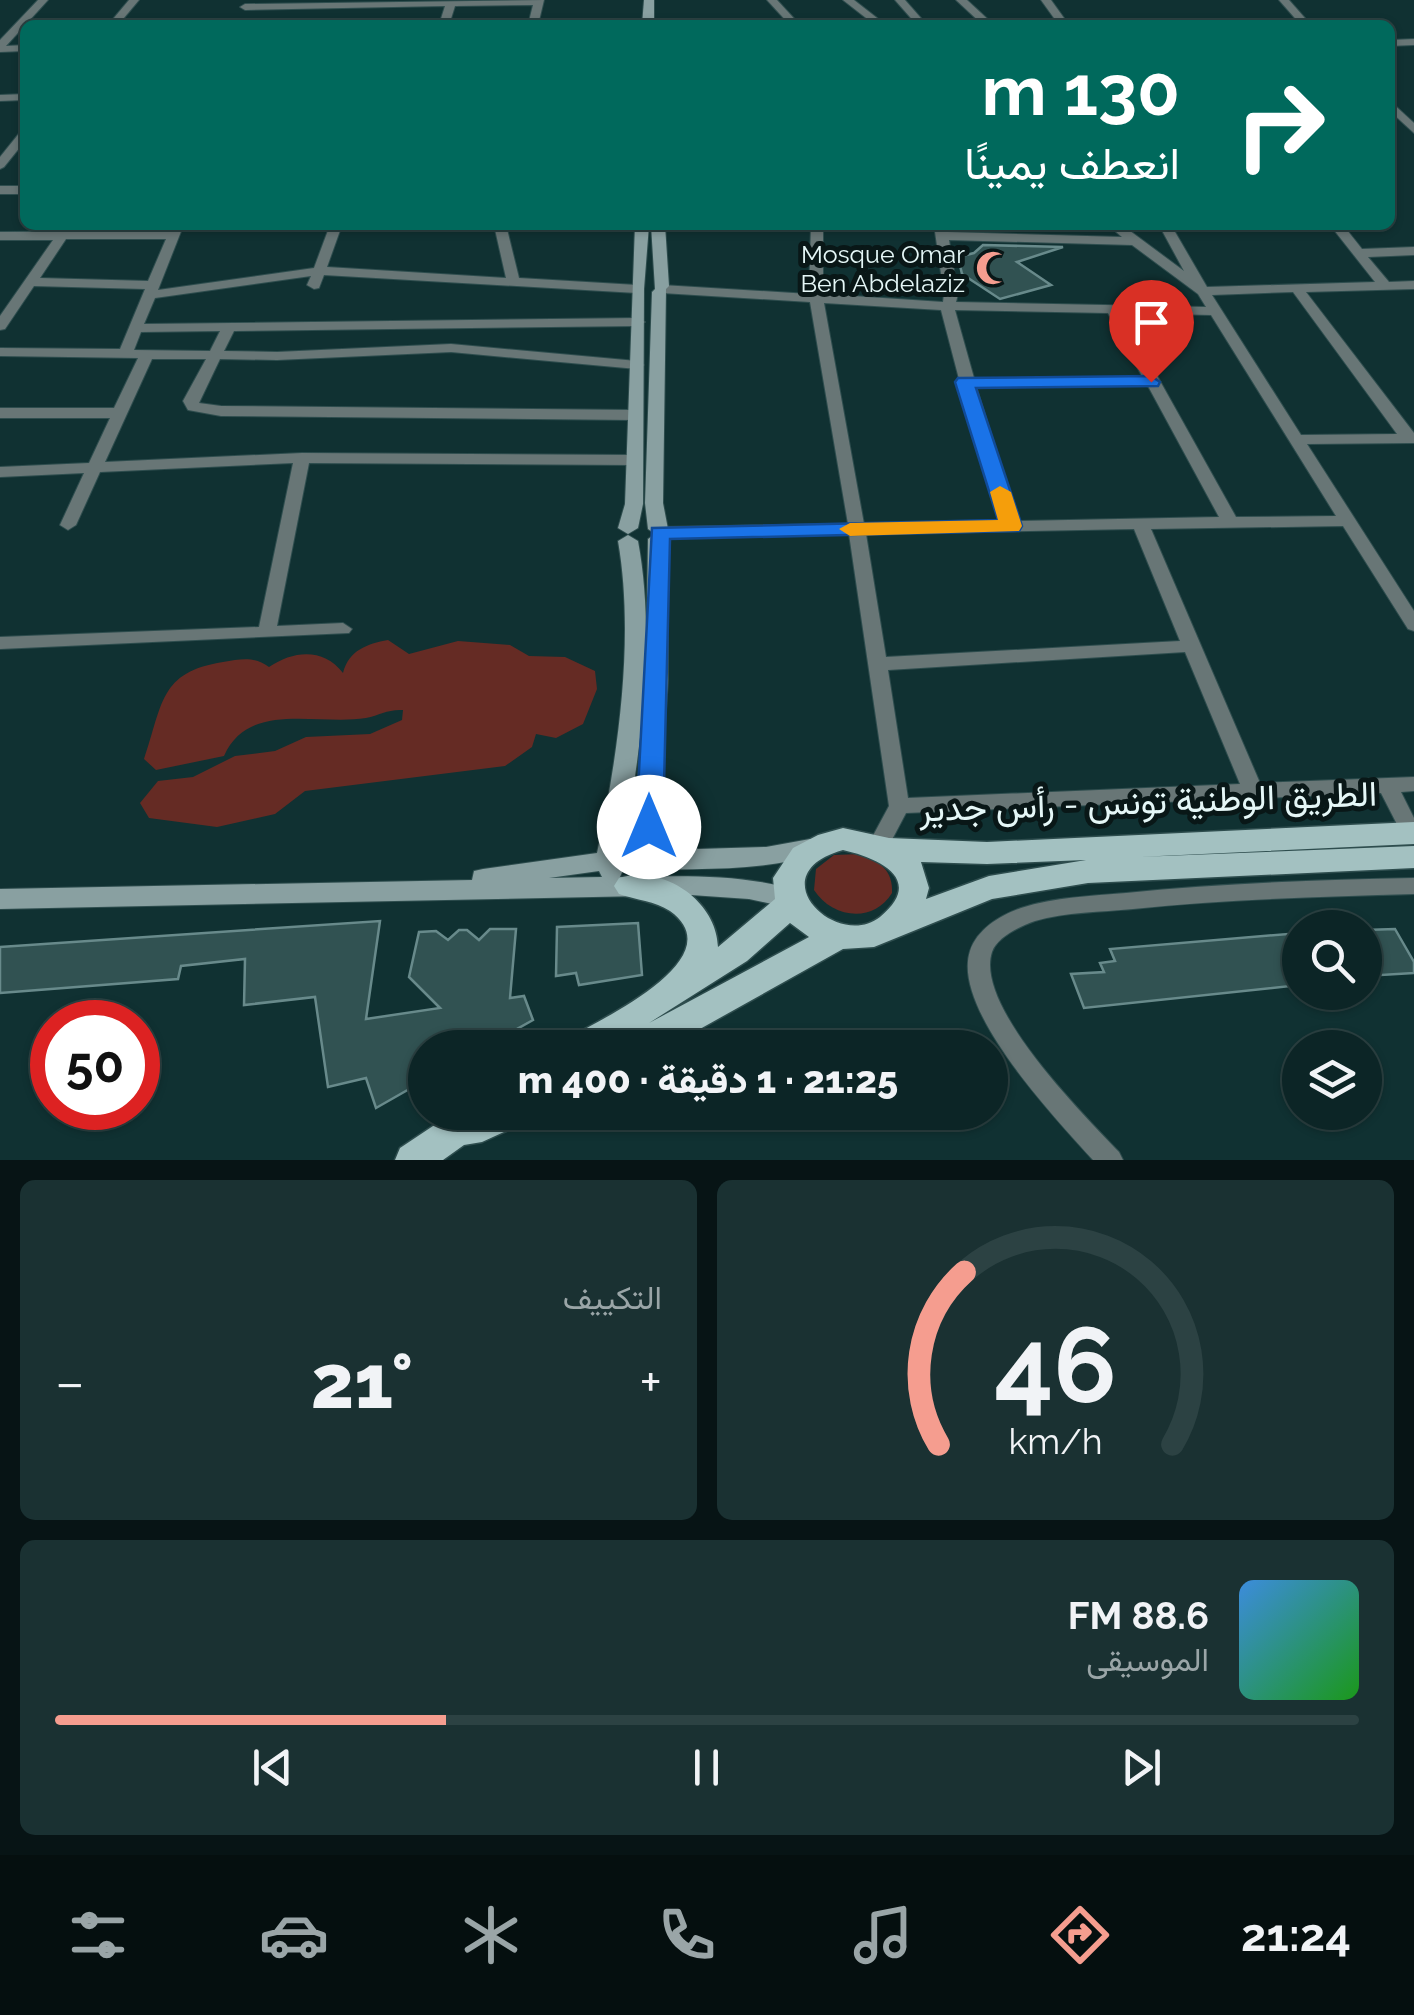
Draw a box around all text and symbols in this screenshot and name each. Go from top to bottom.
text: 130 m [981,49,1180,131]
icon: right [1215,60,1345,190]
text: انعطف يمينًا [964,137,1180,190]
place label: Mosque Omar Ben Abdelaziz [800,239,965,298]
mosque icon: Mosque Omar Ben Abdelaziz [974,249,1012,287]
pin [1109,280,1194,383]
icon: arrive [1124,295,1179,350]
street label: الطريق الوطنية تونس - رأس جدير [917,773,1378,832]
position arrow [597,775,701,879]
map controls [1282,910,1382,1130]
button: search [1282,910,1382,1010]
speed limit sign: 50 [30,1000,160,1130]
button: layers [1282,1030,1382,1130]
text: 21:25 · 1 دقيقة · 400 m [518,1057,898,1102]
text: التكييف [563,1279,662,1316]
text: 46 [994,1304,1117,1426]
text: 21° [311,1337,413,1426]
text: − [55,1350,85,1415]
text: + [639,1350,662,1415]
text: km/h [1008,1420,1103,1462]
text: 88.6 FM [1068,1593,1209,1638]
text: الموسيقى [1086,1641,1209,1678]
icon: previous [245,1740,300,1795]
icon: pause [679,1740,734,1795]
icon: next [1114,1740,1169,1795]
icon: filters [63,1900,133,1970]
icon: car [259,1900,329,1970]
icon: climate [456,1900,526,1970]
icon: phone [652,1900,722,1970]
icon: music [848,1900,918,1970]
icon: directions [1045,1900,1115,1970]
text: 21:24 [1241,1909,1351,1962]

